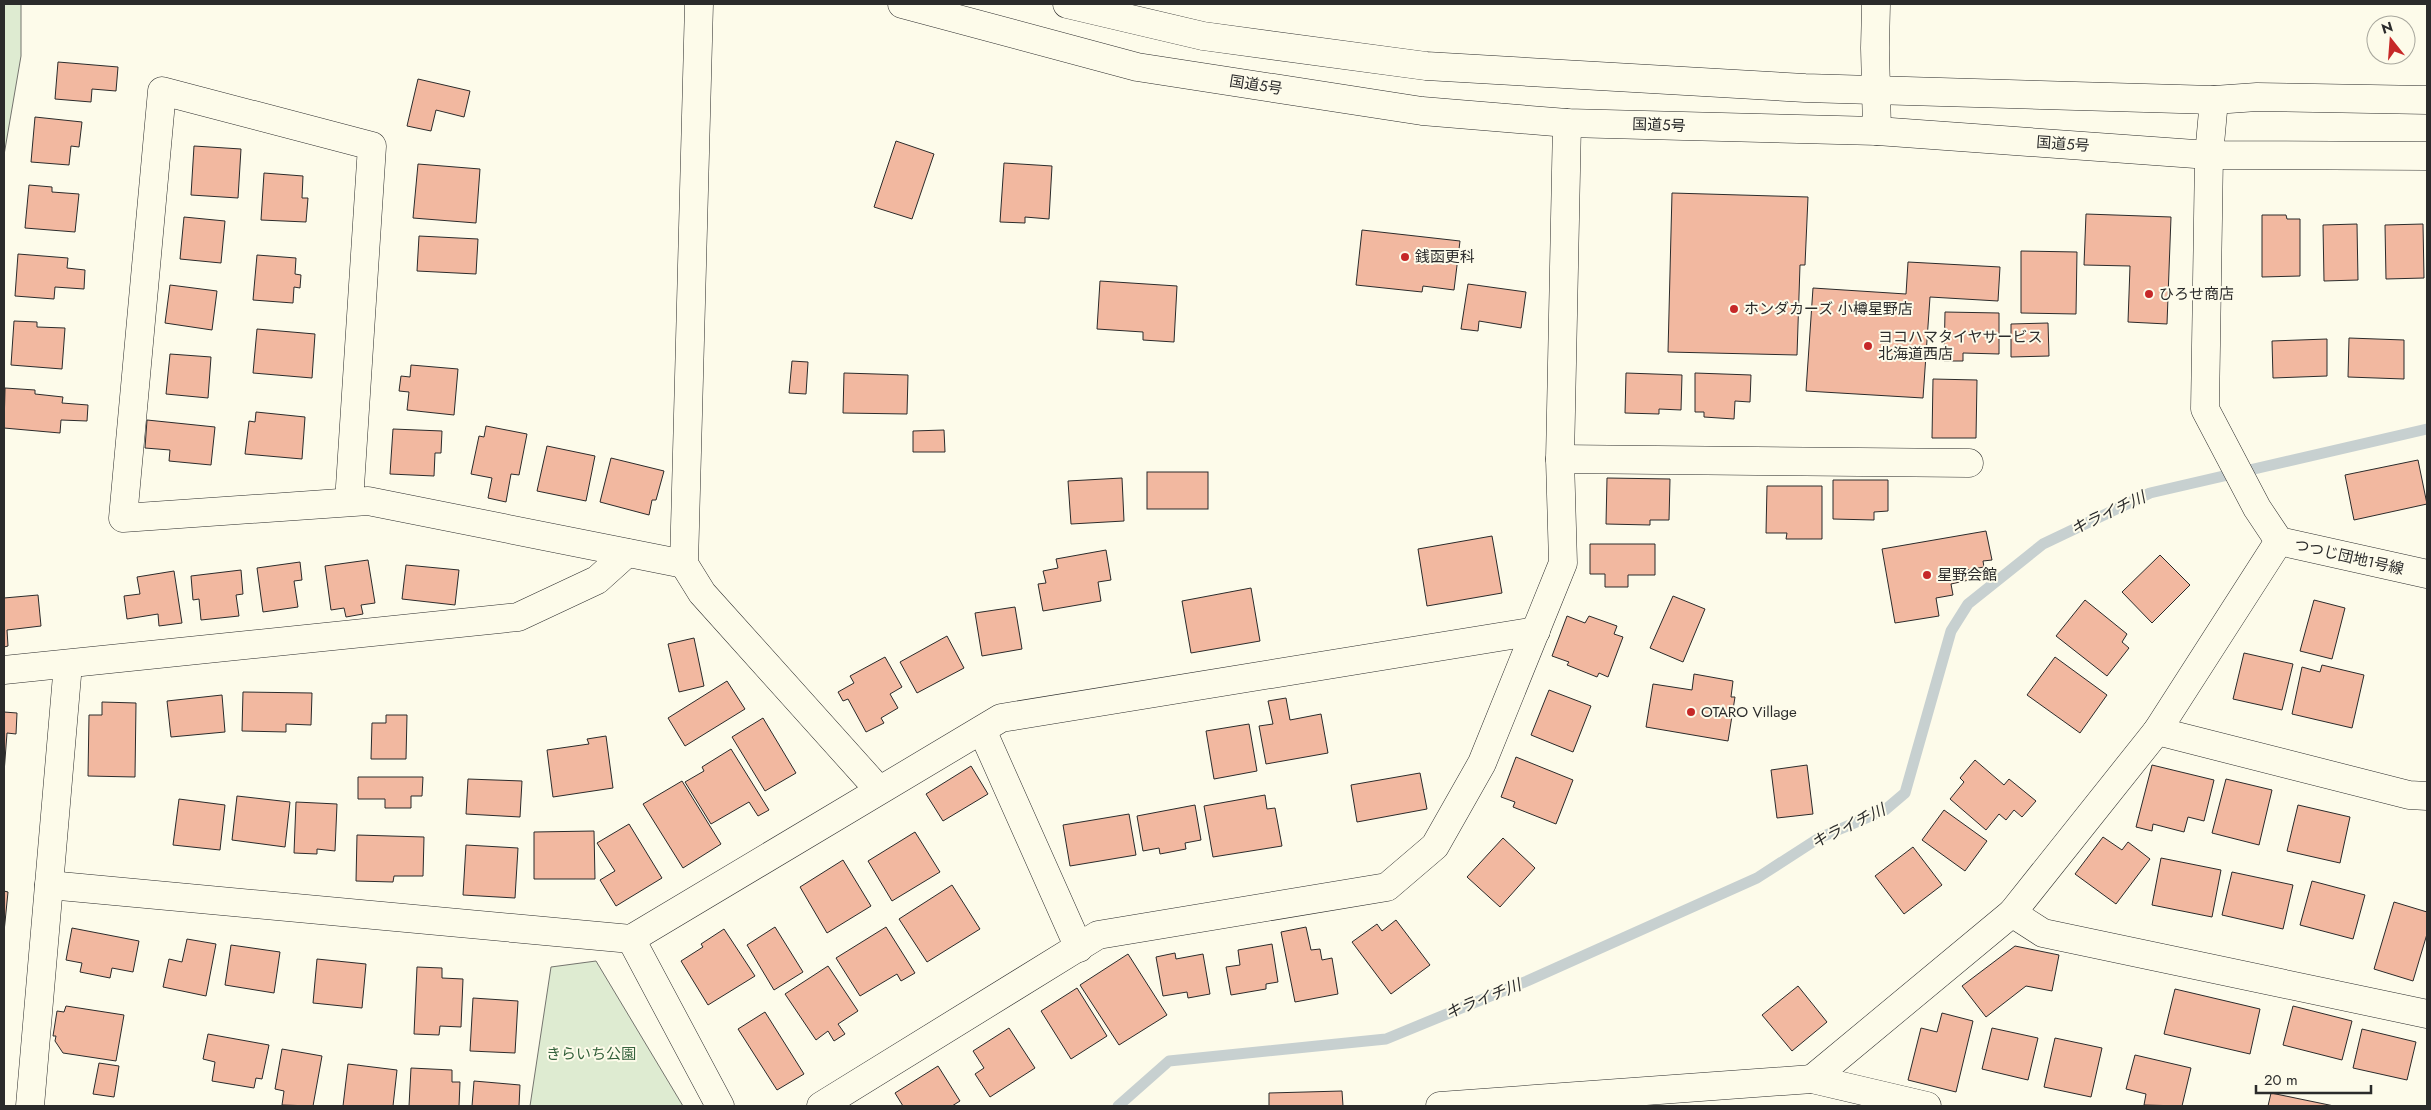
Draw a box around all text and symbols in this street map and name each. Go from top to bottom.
north arrow [2366,15,2416,65]
text: N [2379,16,2395,39]
street label: 国道5号 [1228,70,1284,100]
street label: 国道5号 [1632,113,1686,137]
street label: 国道5号 [2036,131,2090,157]
place label: 銭函更科 [1415,246,1475,268]
marker: 銭函更科 [1399,251,1411,263]
place label: ひろせ商店 [2159,283,2234,305]
marker: ひろせ商店 [2143,288,2155,300]
place label: ホンダカーズ 小樽星野店 [1744,298,1913,320]
marker: ホンダカーズ 小樽星野店 [1728,303,1740,315]
place label: ヨコハマタイヤサービス 北海道西店 [1878,326,2043,365]
marker: ヨコハマタイヤサービス 北海道西店 [1862,340,1874,352]
water label: キライチ川 [2067,485,2151,540]
street label: つつじ団地1号線 [2292,534,2406,580]
place label: 星野会館 [1937,564,1997,586]
marker: 星野会館 [1921,569,1933,581]
place label: OTARO Village [1701,701,1797,723]
marker: OTARO Village [1685,706,1697,718]
water label: キライチ川 [1807,797,1891,854]
water label: キライチ川 [1442,973,1526,1025]
park label: きらいち公園 [546,1043,636,1065]
scale bar [2256,1062,2371,1094]
text: 20 m [2264,1069,2298,1091]

